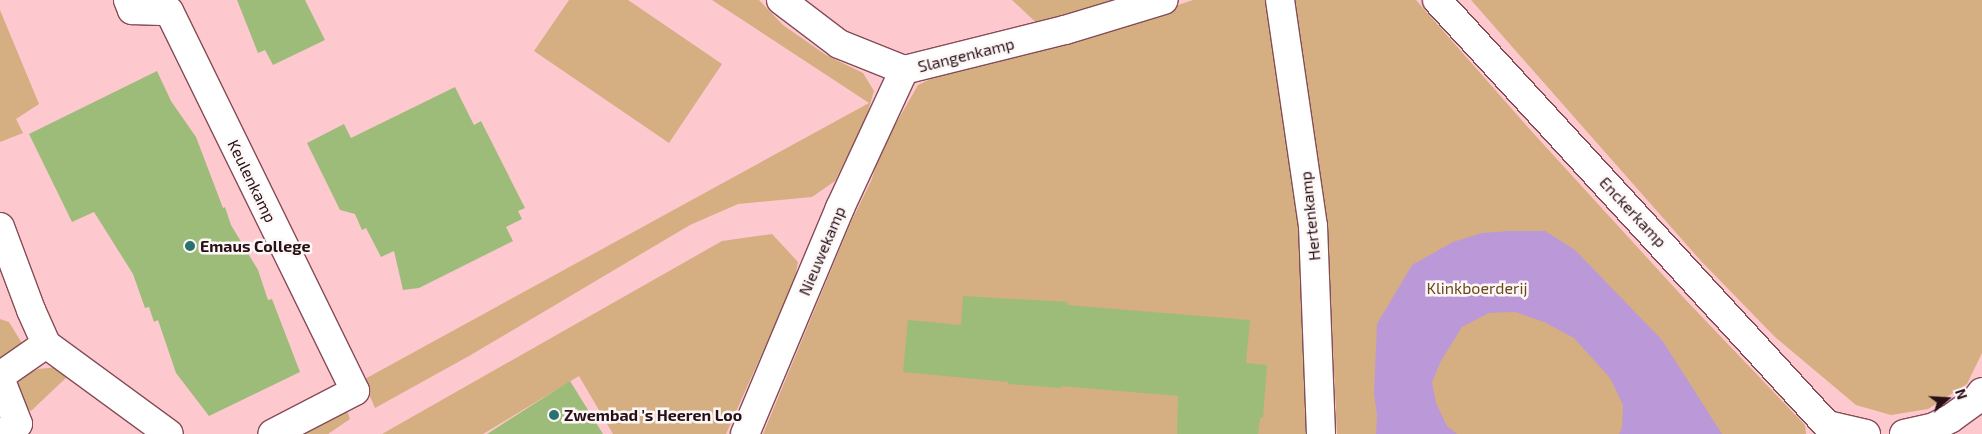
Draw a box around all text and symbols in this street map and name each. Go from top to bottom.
street label: Slangenkamp [916,34,1016,76]
street label: Keulenkamp [224,136,280,226]
street label: Hertenkamp [1296,170,1324,262]
street label: Enckerkamp [1596,173,1670,251]
street label: Nieuwekamp [795,204,849,298]
place label: Emaus College [200,236,311,256]
marker: Emaus College [184,240,196,252]
park label: Klinkboerderij [1427,278,1527,298]
north arrow [1922,374,1972,424]
text: N [1952,386,1971,401]
place label: Zwembad 's Heeren Loo [564,405,742,425]
marker: Zwembad 's Heeren Loo [548,409,560,421]

